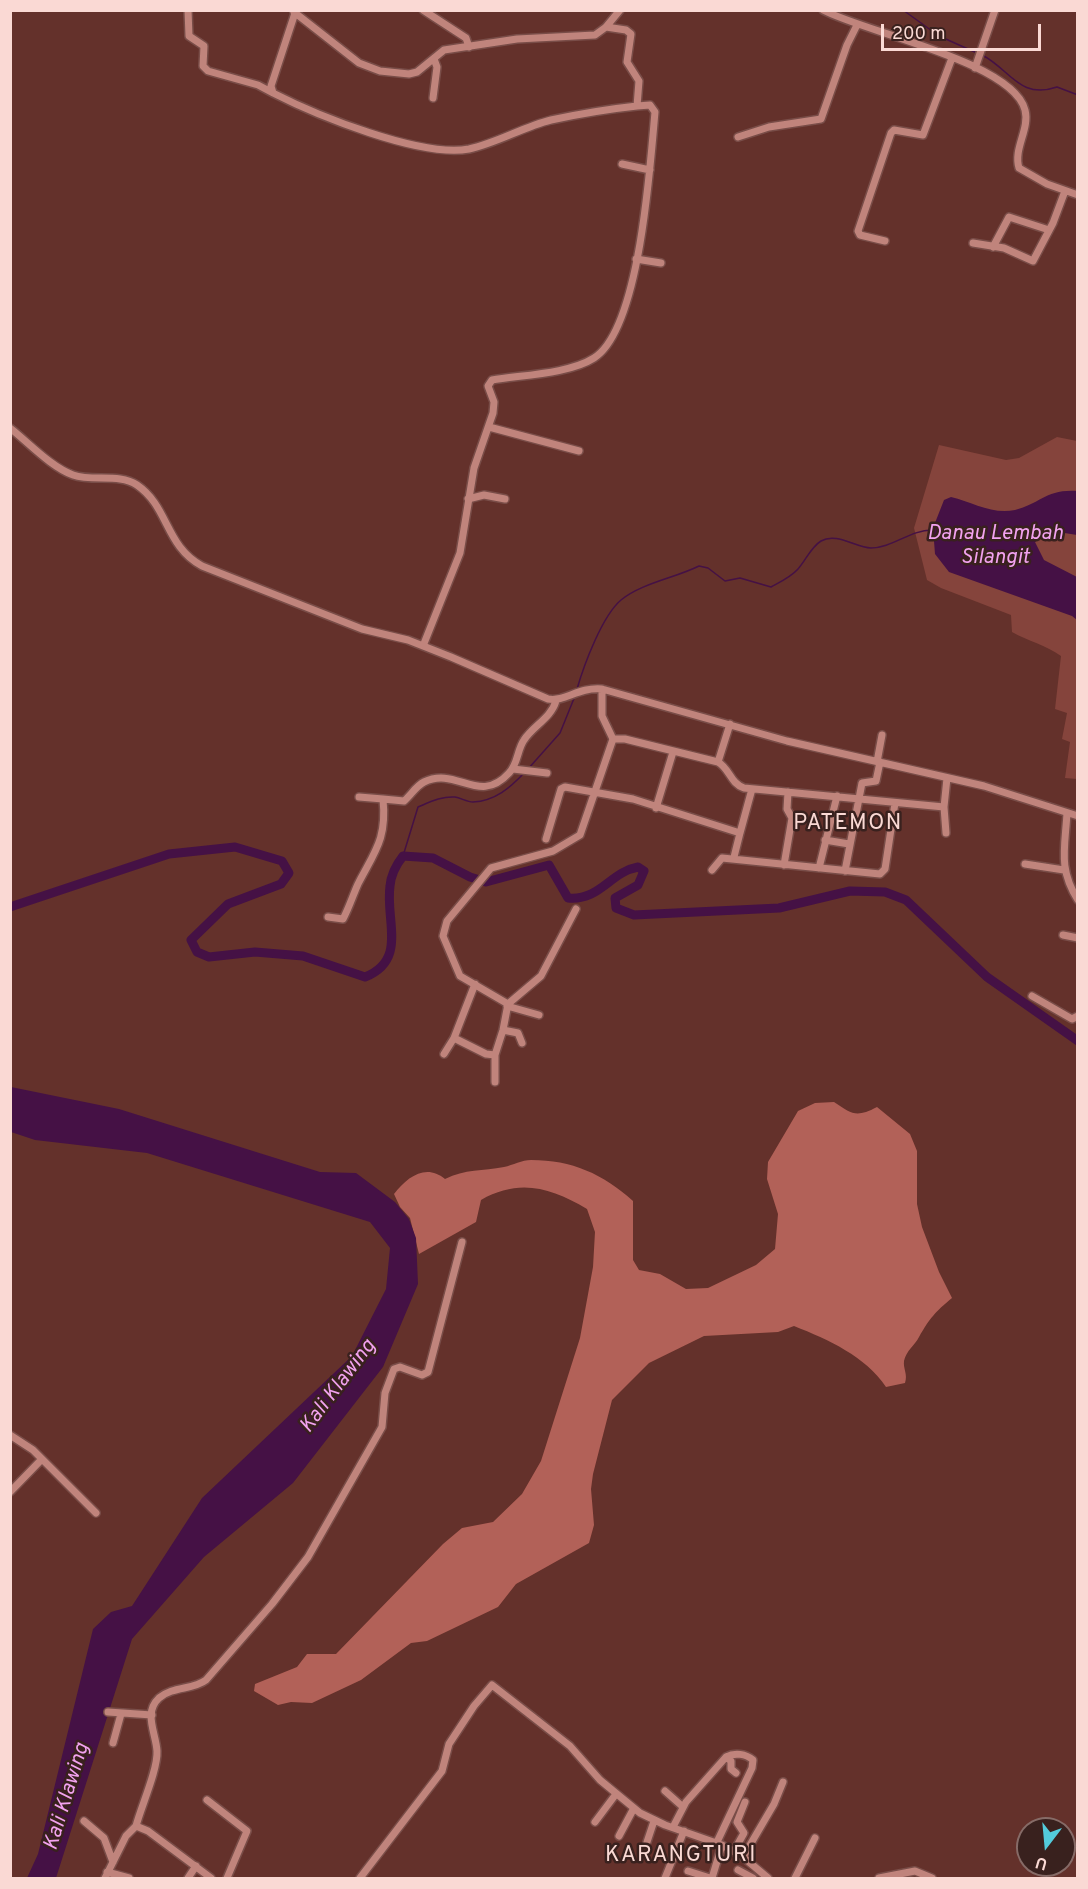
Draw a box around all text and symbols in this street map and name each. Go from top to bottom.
scale bar [884,12,1044,50]
text: 200 m [892,23,945,46]
water label: Danau Lembah Silangit [927,522,1063,572]
district label: PATEMON [793,812,903,838]
water label: Kali Klawing [296,1335,382,1439]
water label: Kali Klawing [40,1740,96,1854]
north arrow [1016,1817,1076,1877]
district label: KARANGTURI [605,1844,757,1870]
text: U [1033,1851,1050,1874]

